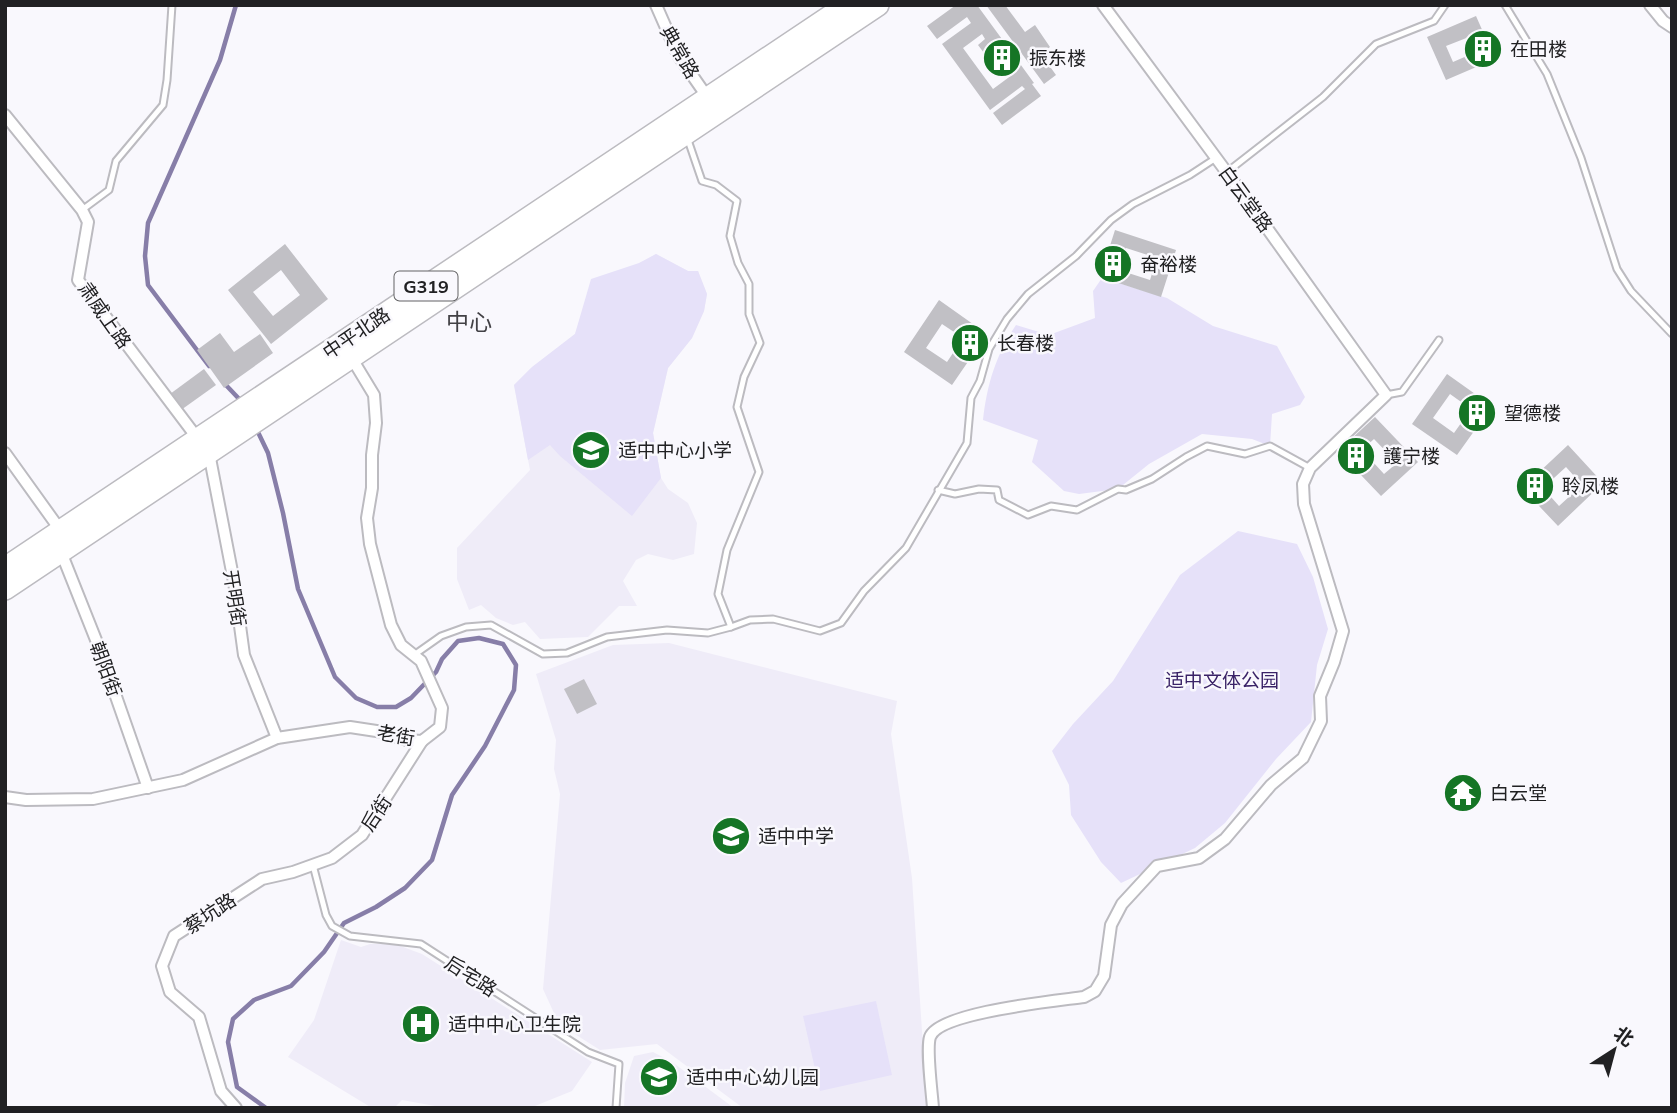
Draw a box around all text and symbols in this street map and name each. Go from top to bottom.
street label: 典常路 [655,21,705,83]
building icon: 在田楼 [1462,28,1504,70]
building icon: 振东楼 [981,37,1023,79]
place label: 在田楼 [1510,37,1567,61]
place label: 振东楼 [1029,46,1086,70]
street label: 白云堂路 [1214,161,1278,237]
building icon: 奋裕楼 [1092,243,1134,285]
place label: 奋裕楼 [1140,252,1197,276]
road number: G319 [394,272,458,300]
street label: 肃威上路 [73,277,137,353]
street label: 中平北路 [318,302,394,364]
district label: 中心 [446,307,492,336]
building icon: 长春楼 [949,322,991,364]
place label: 长春楼 [997,331,1054,355]
building icon: 望德楼 [1456,392,1498,434]
place label: 望德楼 [1504,401,1561,425]
school or university icon: 适中中心小学 [570,429,612,471]
building icon: 護宁楼 [1335,435,1377,477]
place label: 适中中心小学 [618,438,732,462]
place label: 護宁楼 [1383,444,1440,468]
building icon: 聆凤楼 [1514,465,1556,507]
place label: 聆凤楼 [1562,474,1619,498]
street label: 开明街 [219,568,251,628]
street label: 朝阳街 [85,638,127,700]
park label: 适中文体公园 [1165,668,1279,692]
street label: 老街 [375,720,417,750]
temple icon: 白云堂 [1442,772,1484,814]
place label: 白云堂 [1490,781,1547,805]
street label: 后街 [355,791,397,835]
school or university icon: 适中中学 [710,815,752,857]
place label: 适中中学 [758,824,834,848]
street label: 蔡坑路 [180,887,240,939]
street label: 后宅路 [441,950,501,1002]
hospital icon: 适中中心卫生院 [400,1003,442,1045]
place label: 适中中心卫生院 [448,1012,581,1036]
north arrow [1579,1015,1649,1085]
text: 北 [1609,1021,1639,1052]
school or university icon: 适中中心幼儿园 [638,1056,680,1098]
place label: 适中中心幼儿园 [686,1065,819,1089]

